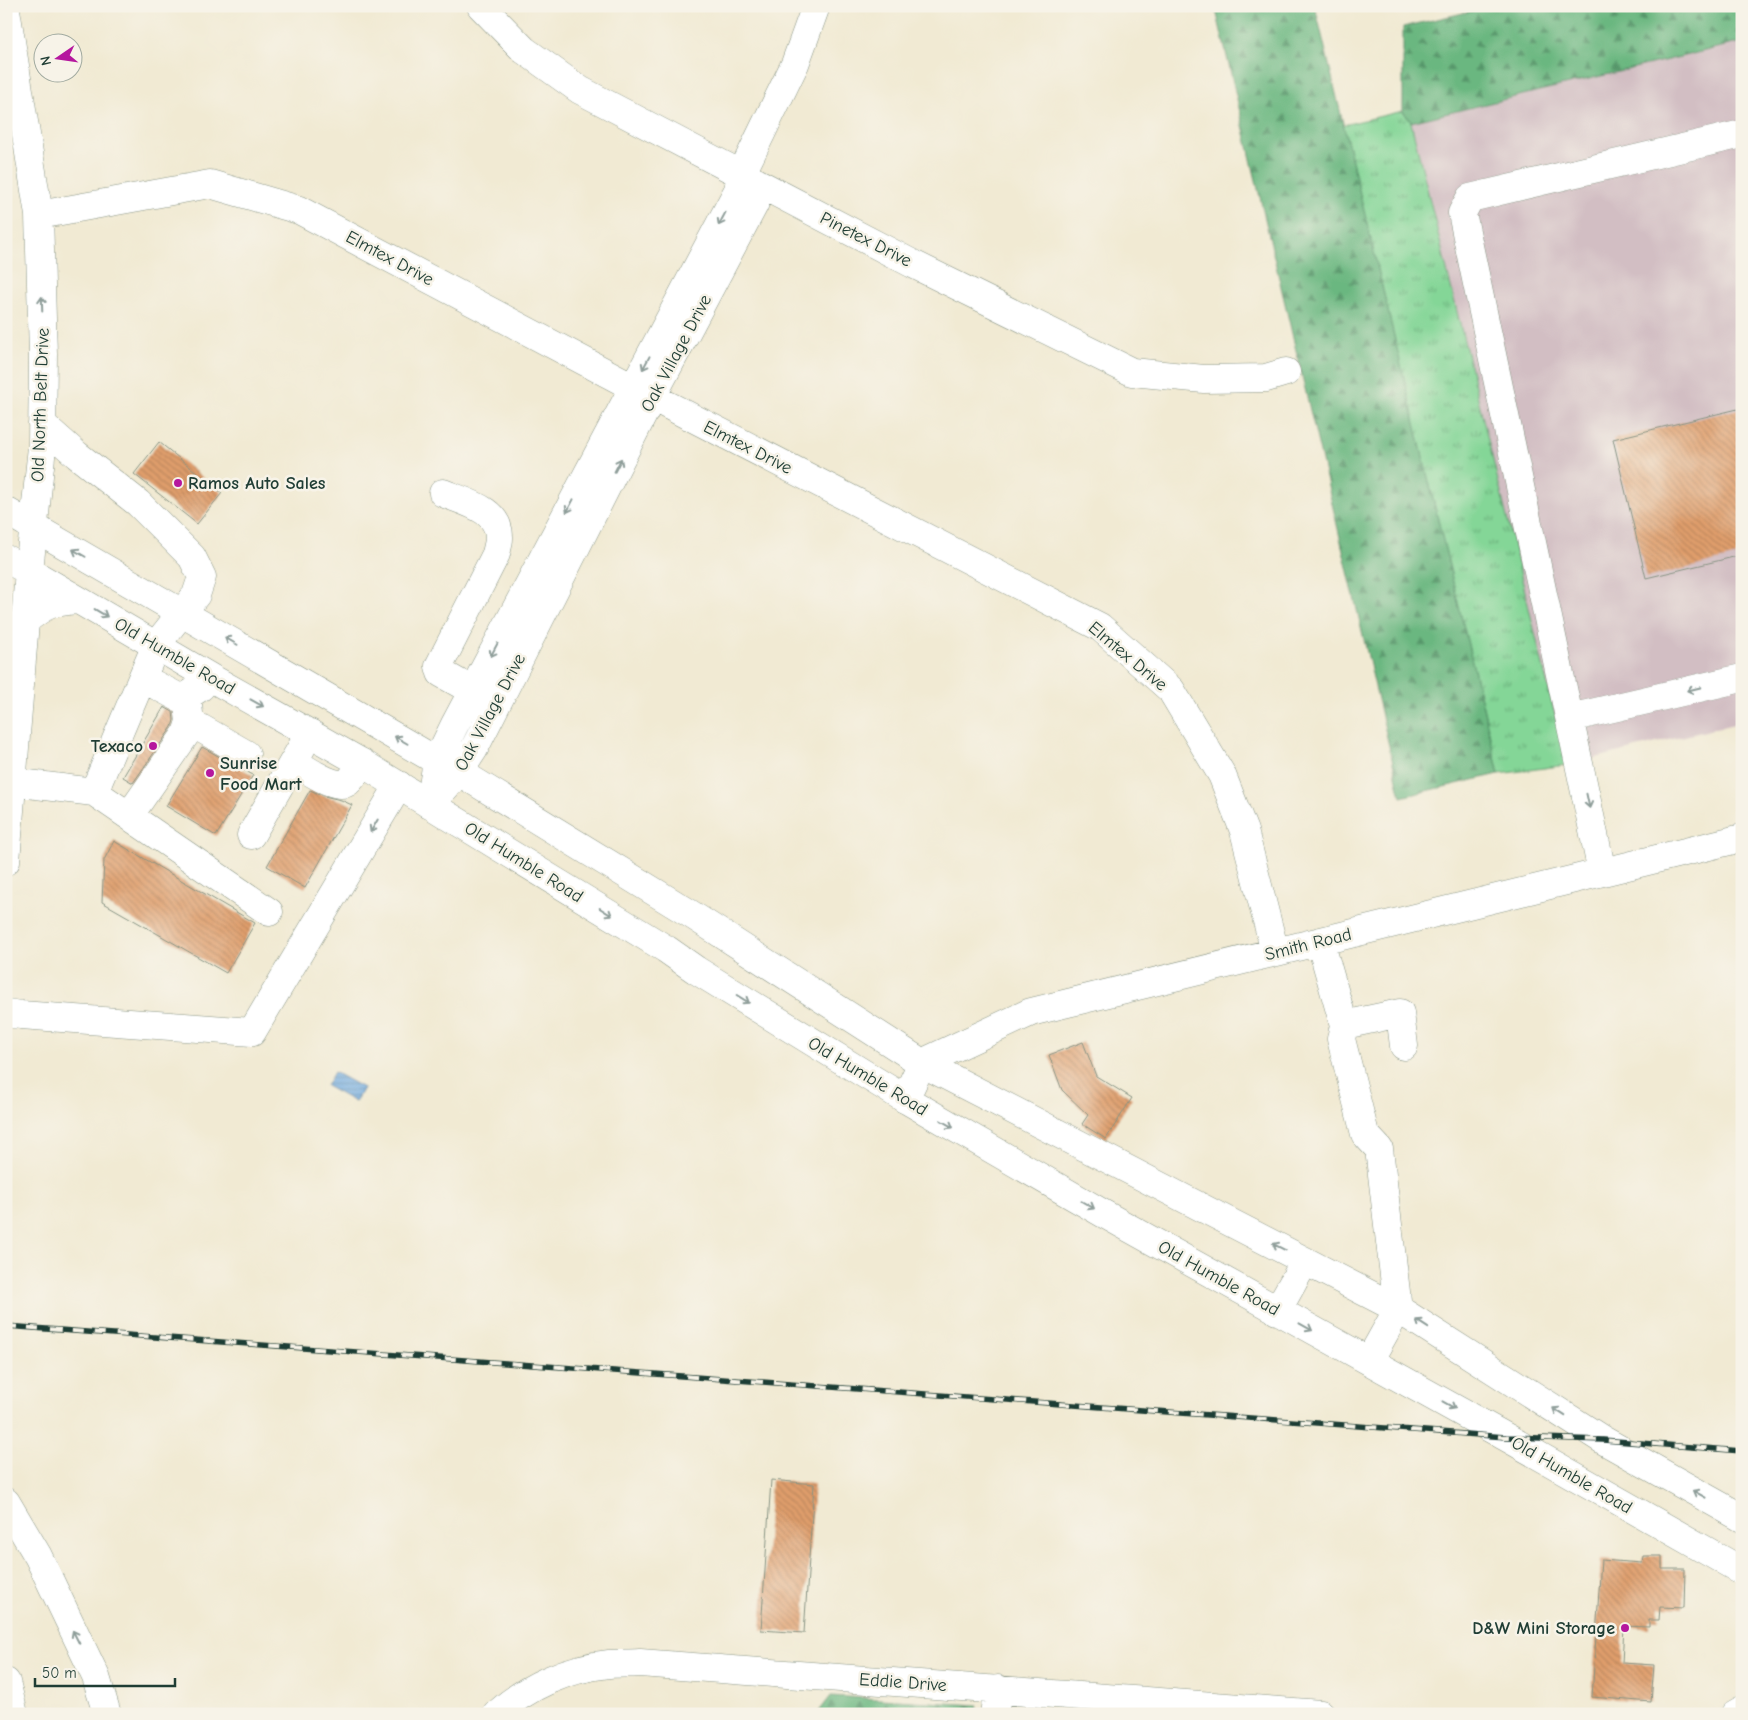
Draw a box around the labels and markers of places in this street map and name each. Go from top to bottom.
place label: Ramos Auto Sales [188,473,326,494]
marker: Ramos Auto Sales [172,477,184,489]
place label: Texaco [91,736,143,757]
marker: Texaco [147,740,159,752]
place label: Sunrise Food Mart [220,753,303,795]
marker: Sunrise Food Mart [204,767,216,779]
place label: D&W Mini Storage [1472,1618,1615,1639]
marker: D&W Mini Storage [1619,1622,1631,1634]

